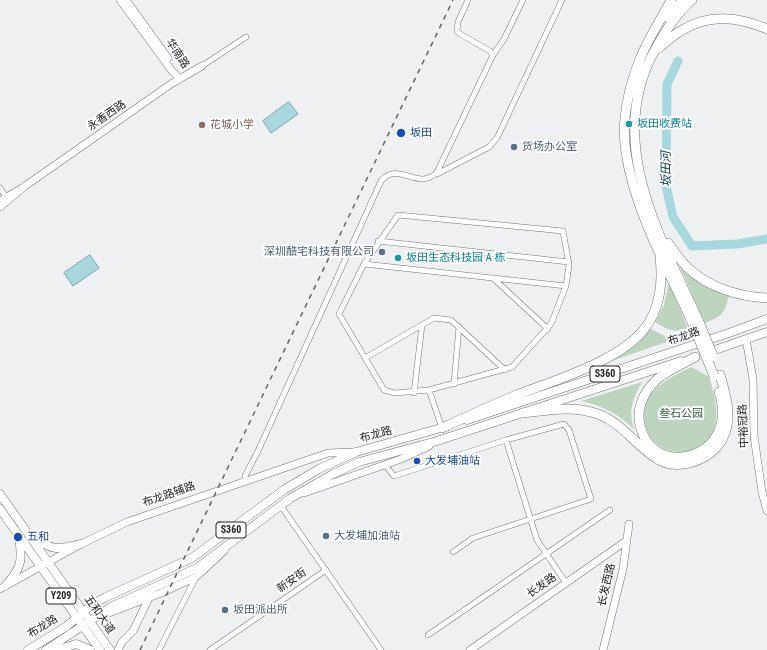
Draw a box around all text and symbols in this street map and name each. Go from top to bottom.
street label: 华南路 [162,37,192,71]
street label: 永香西路 [85,98,129,134]
place label: 坂田收费站 [637,117,692,131]
place label: 花城小学 [210,118,254,132]
marker: 坂田收费站 [624,119,634,129]
marker: 花城小学 [197,120,207,130]
place label: 坂田 [410,126,432,140]
marker: 坂田 [395,127,407,139]
place label: 货场办公室 [522,140,577,154]
marker: 货场办公室 [509,142,519,152]
water label: 坂田河 [659,151,675,187]
place label: 深圳酷宅科技有限公司 [264,245,374,259]
marker: 深圳酷宅科技有限公司 [377,247,387,257]
place label: 坂田生态科技园 A 栋 [406,251,505,265]
marker: 坂田生态科技园 A 栋 [393,253,403,263]
street label: 布龙路 [666,325,702,349]
road number: S360 [590,366,620,382]
street label: 中裕冠路 [737,404,751,448]
park label: 叁石公园 [659,407,703,421]
street label: 布龙路 [358,424,394,446]
place label: 大发埔油站 [425,454,480,468]
marker: 大发埔油站 [412,456,422,466]
street label: 布龙路辅路 [141,480,197,510]
road number: S360 [216,522,246,538]
place label: 大发埔加油站 [334,529,400,543]
place label: 五和 [27,530,49,544]
marker: 五和 [12,531,24,543]
marker: 大发埔加油站 [321,531,331,541]
street label: 长发西路 [596,562,618,608]
street label: 新安街 [275,566,309,596]
street label: 长发路 [525,571,559,601]
road number: Y209 [46,588,76,604]
street label: 五和大道 [81,593,117,637]
place label: 坂田派出所 [233,603,288,617]
marker: 坂田派出所 [220,605,230,615]
street label: 布龙路 [26,613,60,641]

